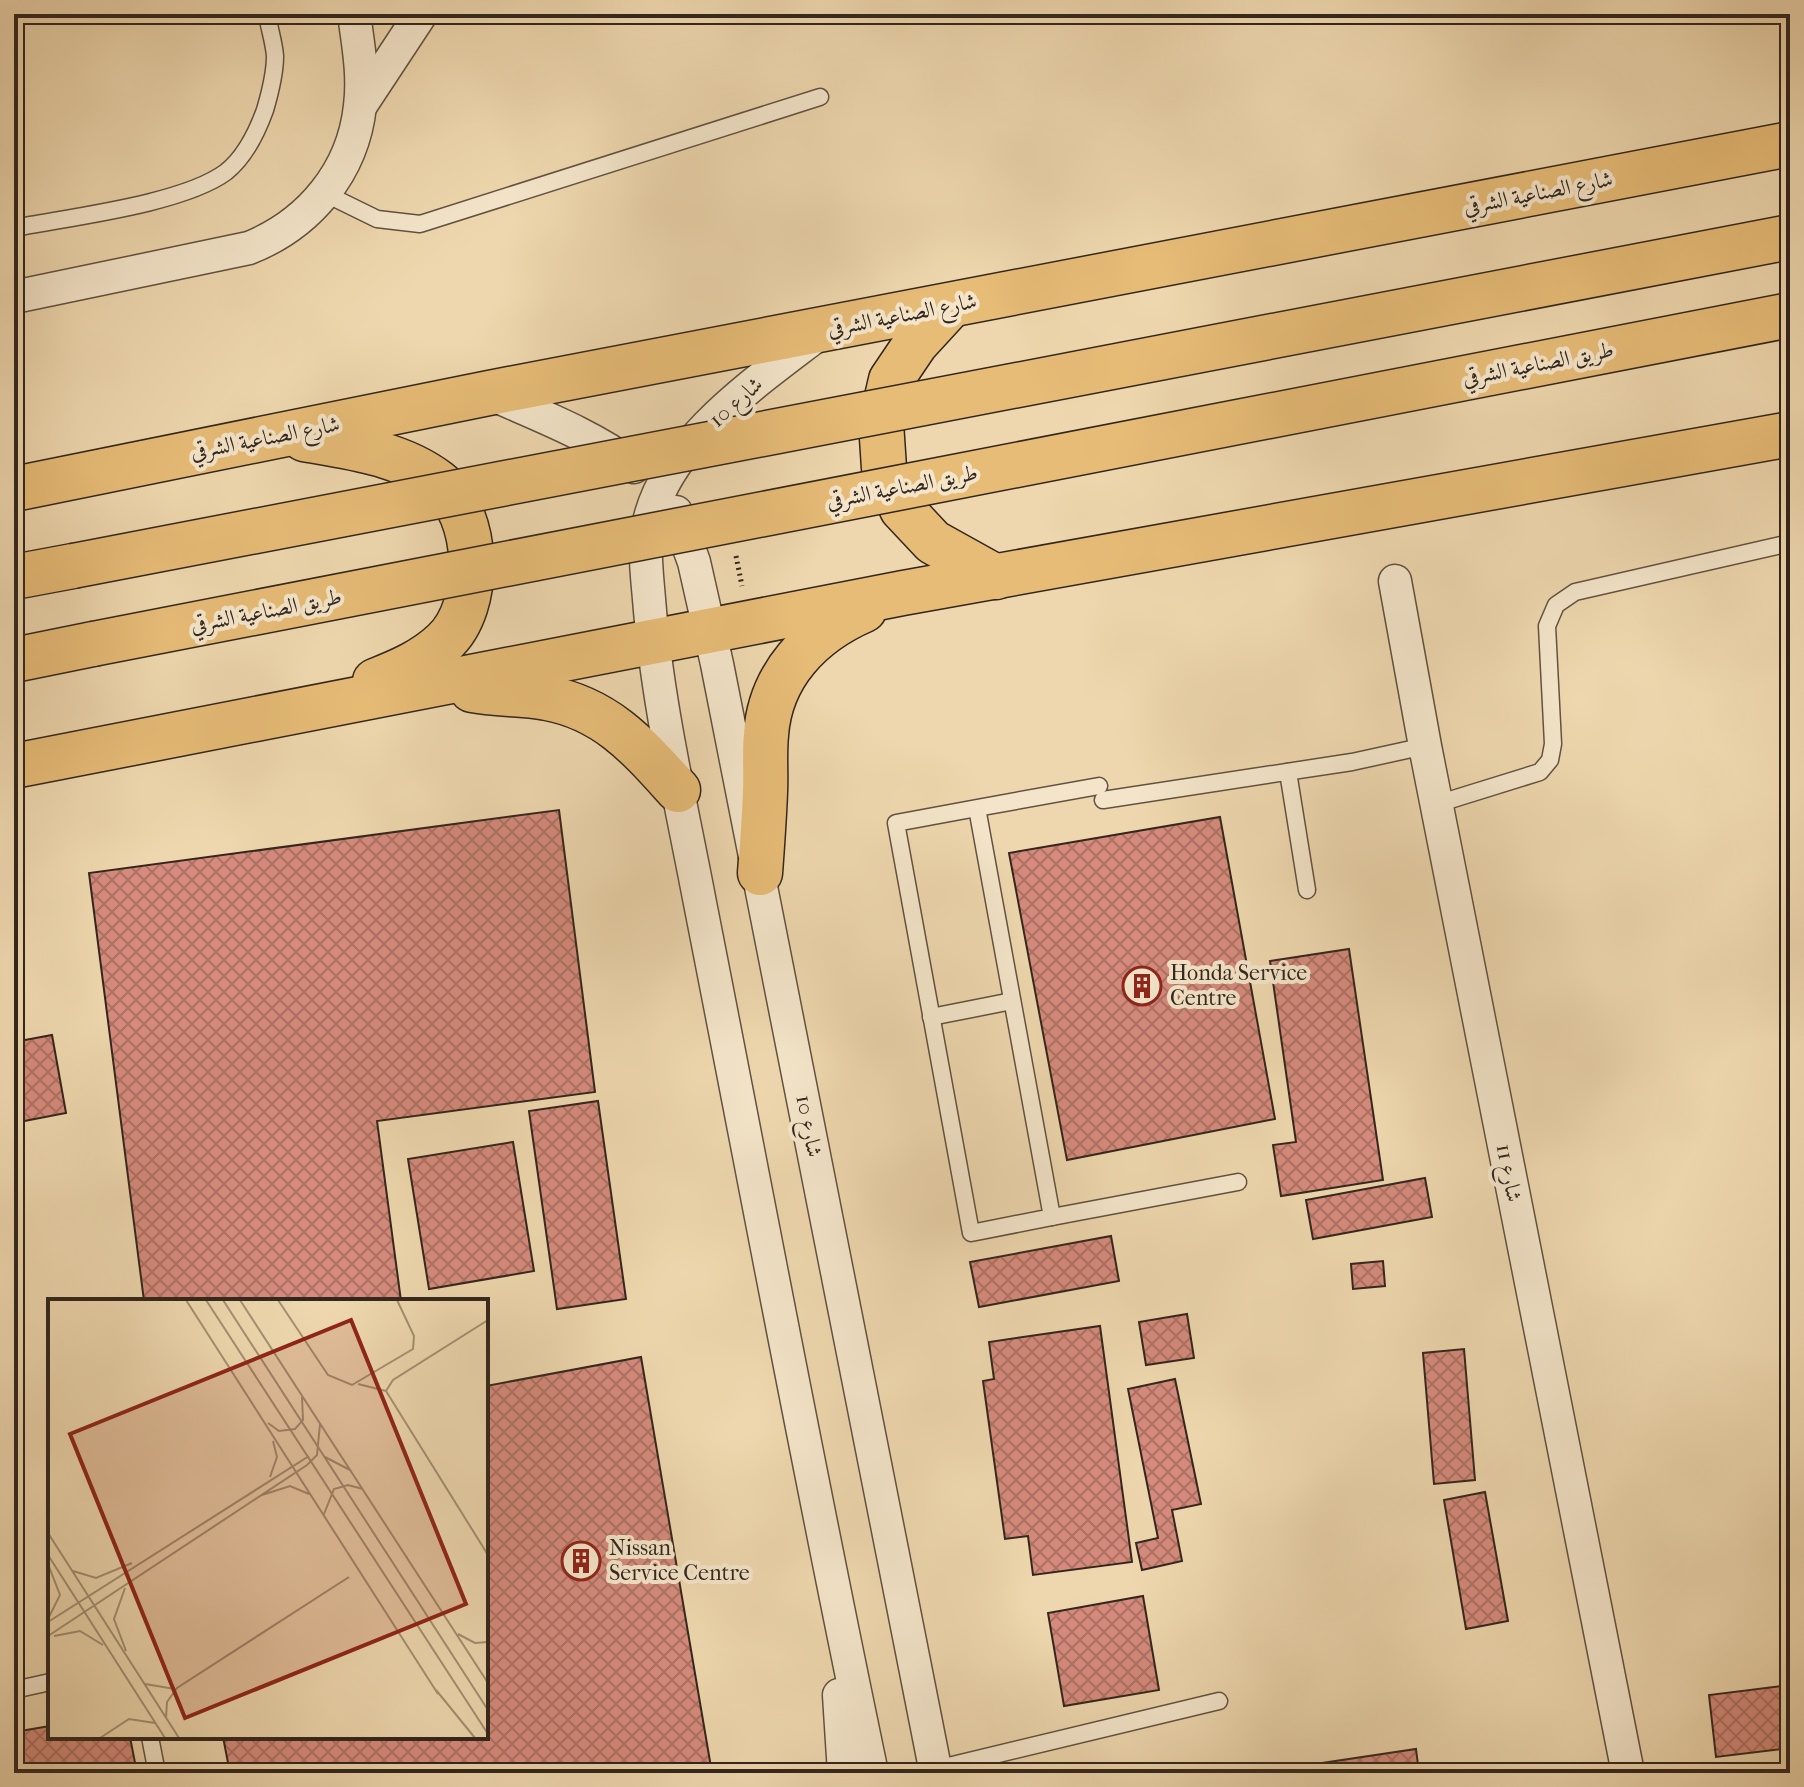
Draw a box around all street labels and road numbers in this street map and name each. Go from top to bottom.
street label: شارع الصناعية الشرقي [1461,166,1616,225]
street label: شارع الصناعية الشرقي [825,288,980,347]
street label: طريق الصناعية الشرقي [1460,337,1617,396]
street label: شارع 10 [704,371,771,436]
street label: شارع الصناعية الشرقي [188,411,343,470]
street label: طريق الصناعية الشرقي [824,460,981,519]
street label: طريق الصناعية الشرقي [188,584,345,643]
street label: شارع 10 [785,1093,828,1160]
street label: شارع 11 [1486,1142,1527,1205]

